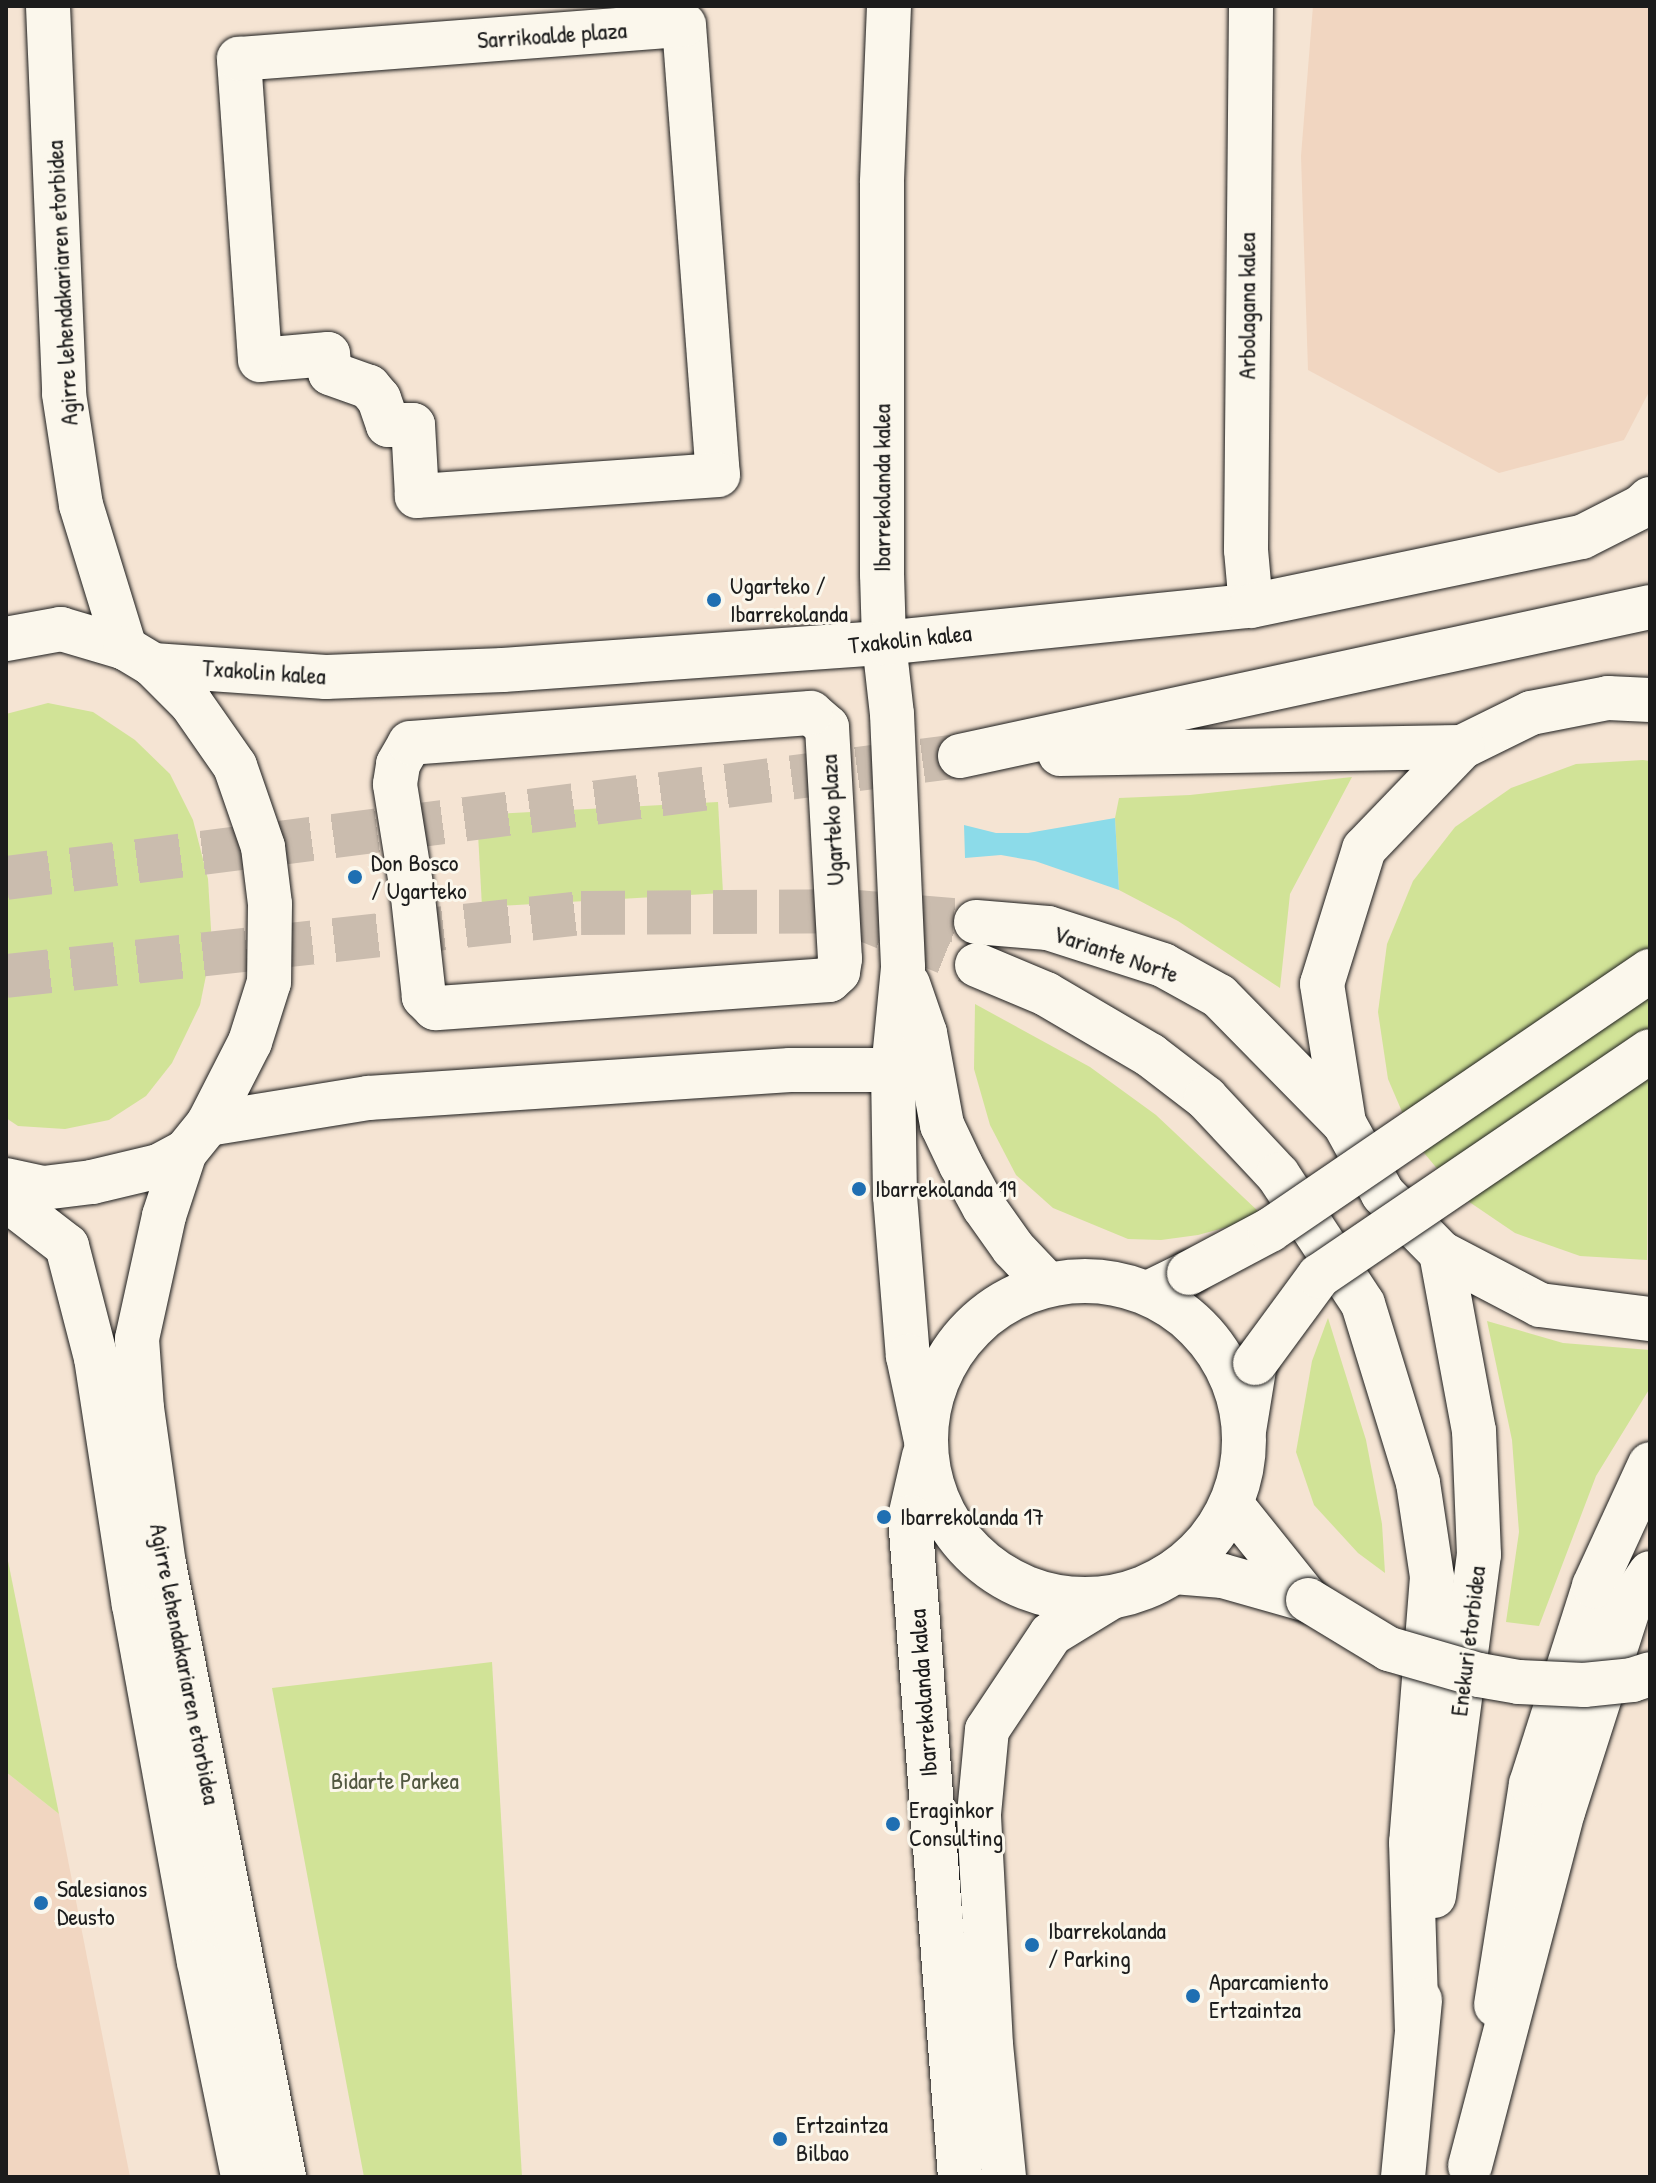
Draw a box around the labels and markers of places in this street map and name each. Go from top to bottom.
place label: Ugarteko / Ibarrekolanda [730,572,848,628]
marker: Ugarteko / Ibarrekolanda [705,591,723,609]
place label: Don Bosco / Ugarteko [371,849,467,905]
marker: Don Bosco / Ugarteko [346,868,364,886]
place label: Ibarrekolanda 19 [875,1175,1016,1203]
marker: Ibarrekolanda 19 [850,1180,868,1198]
place label: Ibarrekolanda 17 [900,1503,1044,1531]
marker: Ibarrekolanda 17 [875,1508,893,1526]
place label: Eraginkor Consulting [909,1796,1003,1852]
marker: Eraginkor Consulting [884,1815,902,1833]
place label: Salesianos Deusto [57,1875,147,1931]
marker: Salesianos Deusto [32,1894,50,1912]
place label: Ibarrekolanda / Parking [1048,1917,1166,1973]
marker: Ibarrekolanda / Parking [1023,1936,1041,1954]
place label: Aparcamiento Ertzaintza [1209,1968,1328,2024]
marker: Aparcamiento Ertzaintza [1184,1987,1202,2005]
place label: Ertzaintza Bilbao [796,2111,888,2167]
marker: Ertzaintza Bilbao [771,2130,789,2148]

